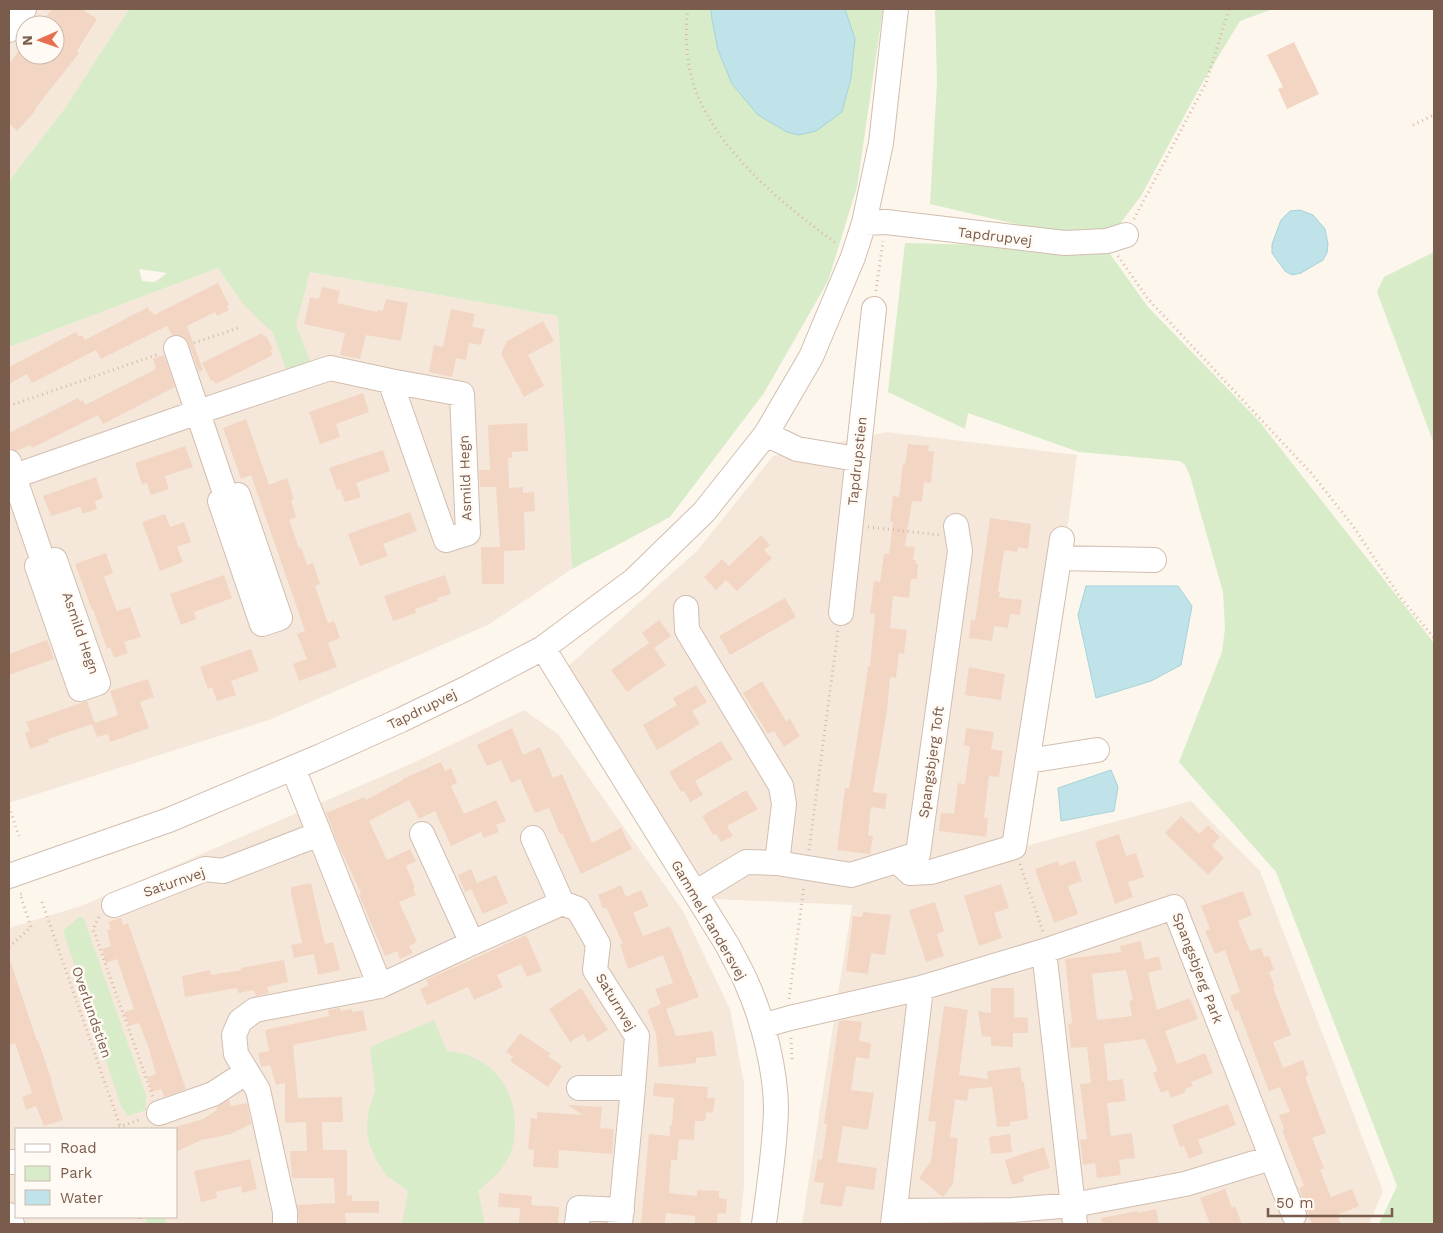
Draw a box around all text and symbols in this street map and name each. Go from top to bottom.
north arrow [15,15,65,65]
text: N [19,35,35,46]
street label: Tapdrupvej [957,224,1033,248]
street label: Tapdrupstien [844,416,870,506]
street label: Asmild Hegn [456,435,474,521]
street label: Asmild Hegn [59,590,103,676]
street label: Tapdrupvej [385,685,459,733]
street label: Spangsbjerg Toft [915,705,947,819]
street label: Gammel Randersvej [668,857,750,983]
street label: Saturnvej [141,864,207,900]
street label: Spangsbjerg Park [1169,910,1227,1026]
street label: Overlundstien [69,964,115,1060]
street label: Saturnvej [593,970,639,1034]
legend [15,1128,178,1218]
text: Road [60,1139,97,1157]
text: Park [60,1164,93,1182]
scale bar [1268,1186,1392,1218]
text: Water [60,1189,103,1207]
text: 50 m [1276,1194,1313,1212]

